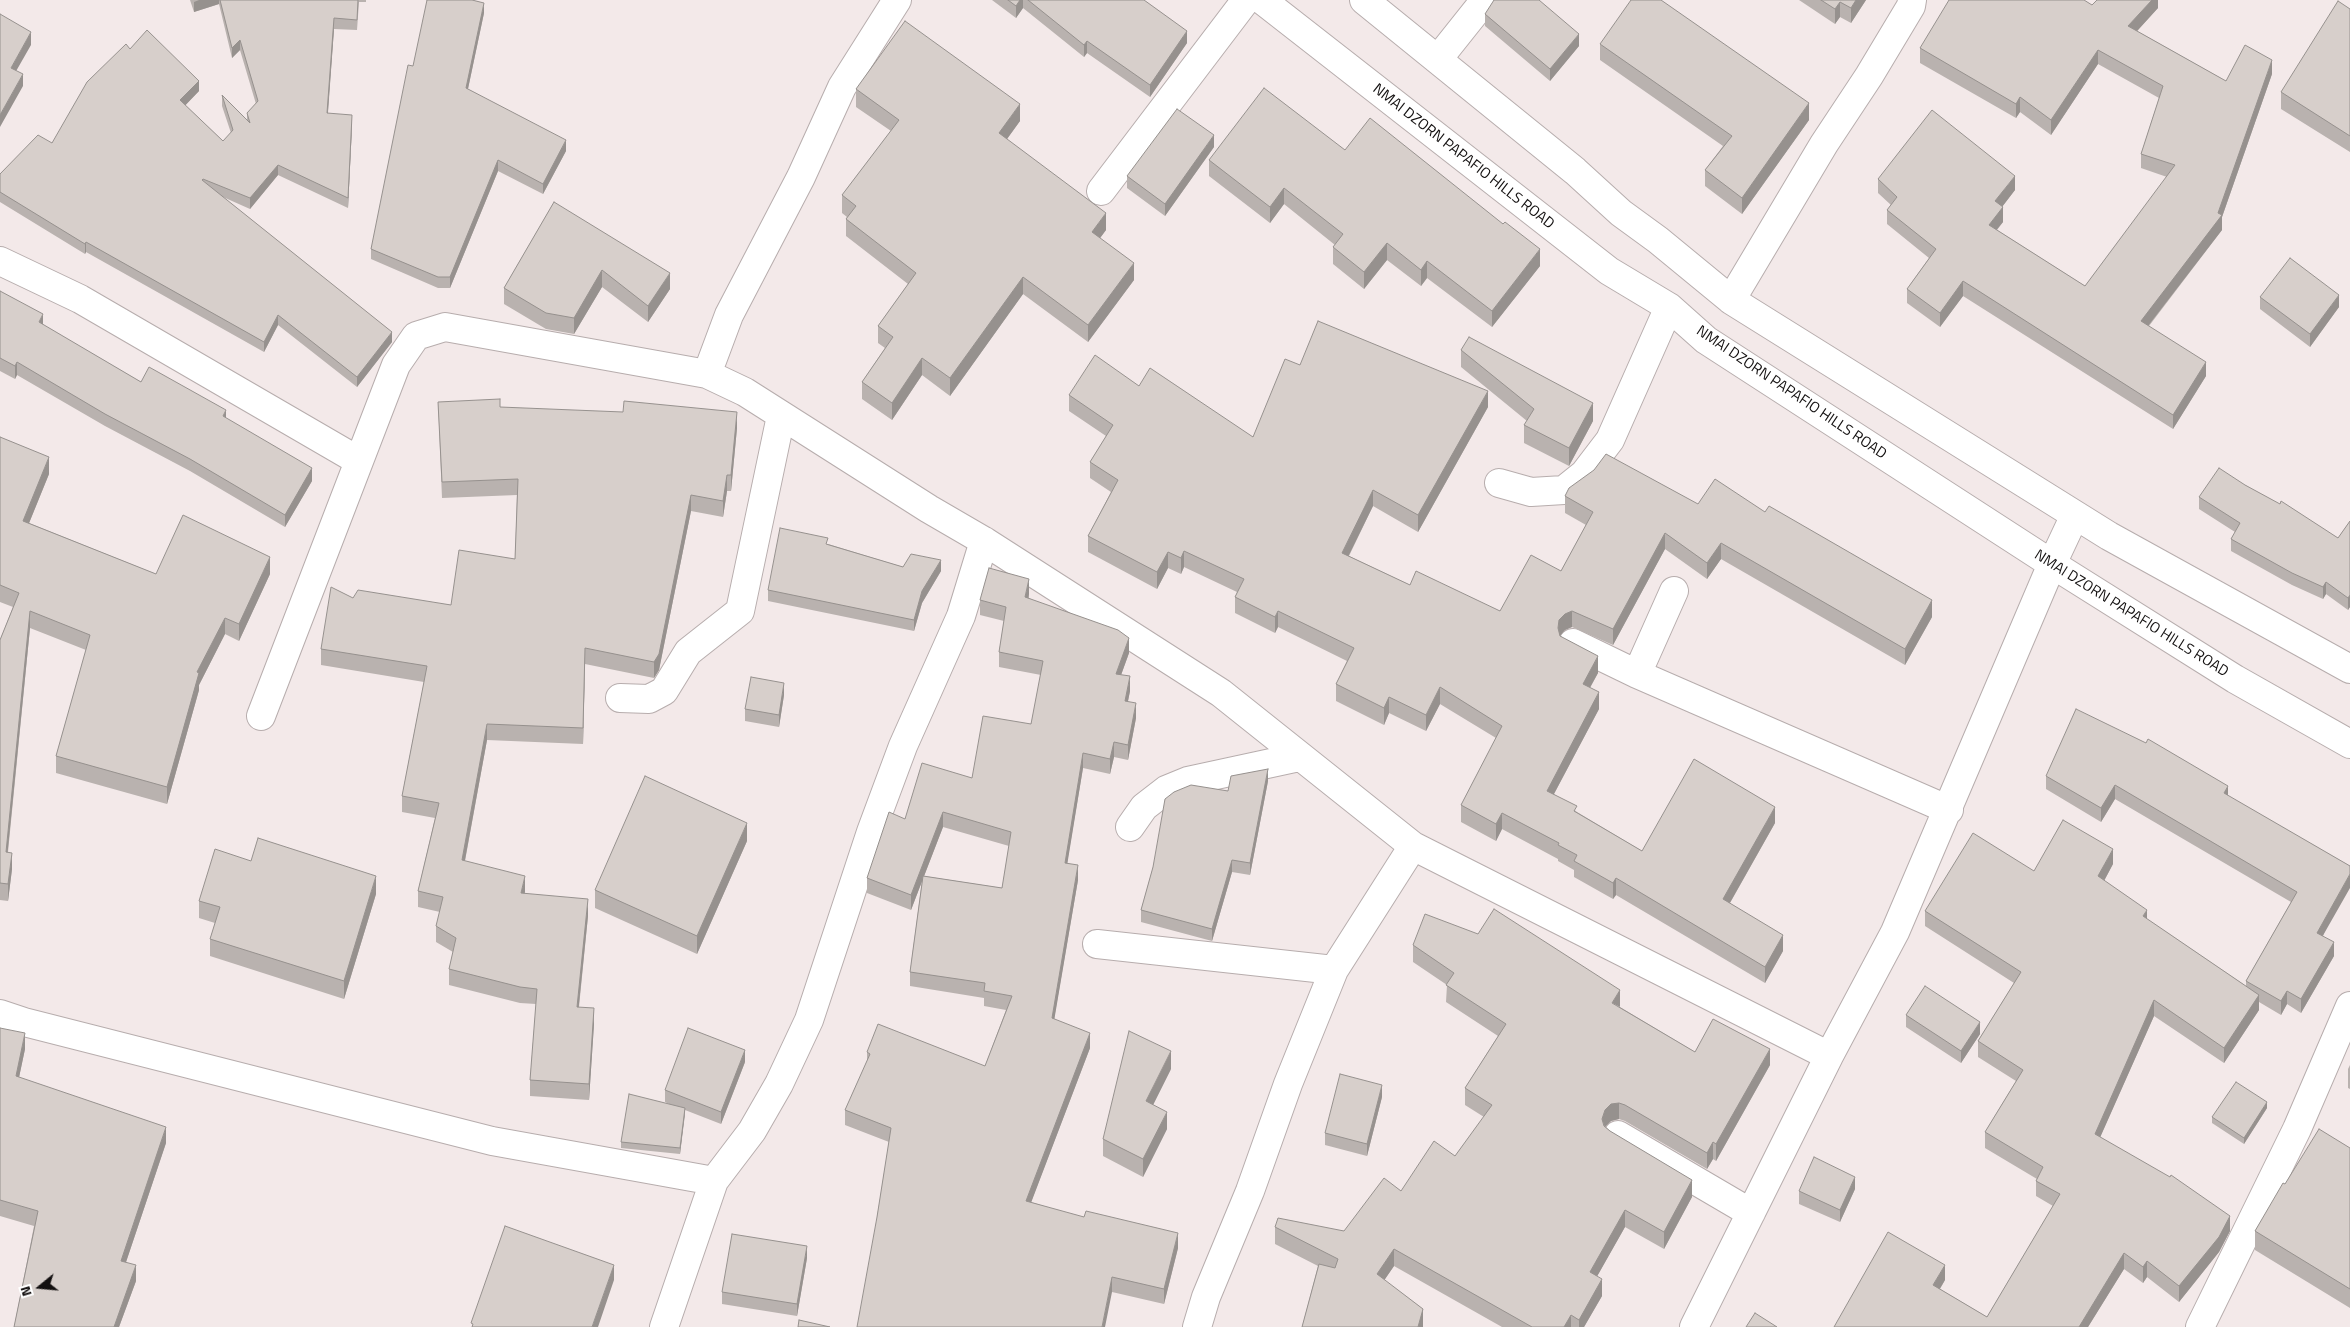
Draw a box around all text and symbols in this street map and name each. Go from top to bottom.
street label: NMAI DZORN PAPAFIO HILLS ROAD [1369,80,1557,234]
street label: NMAI DZORN PAPAFIO HILLS ROAD [1692,322,1890,464]
street label: NMAI DZORN PAPAFIO HILLS ROAD [2031,547,2231,681]
north arrow [15,1262,65,1312]
text: N [14,1284,37,1299]

